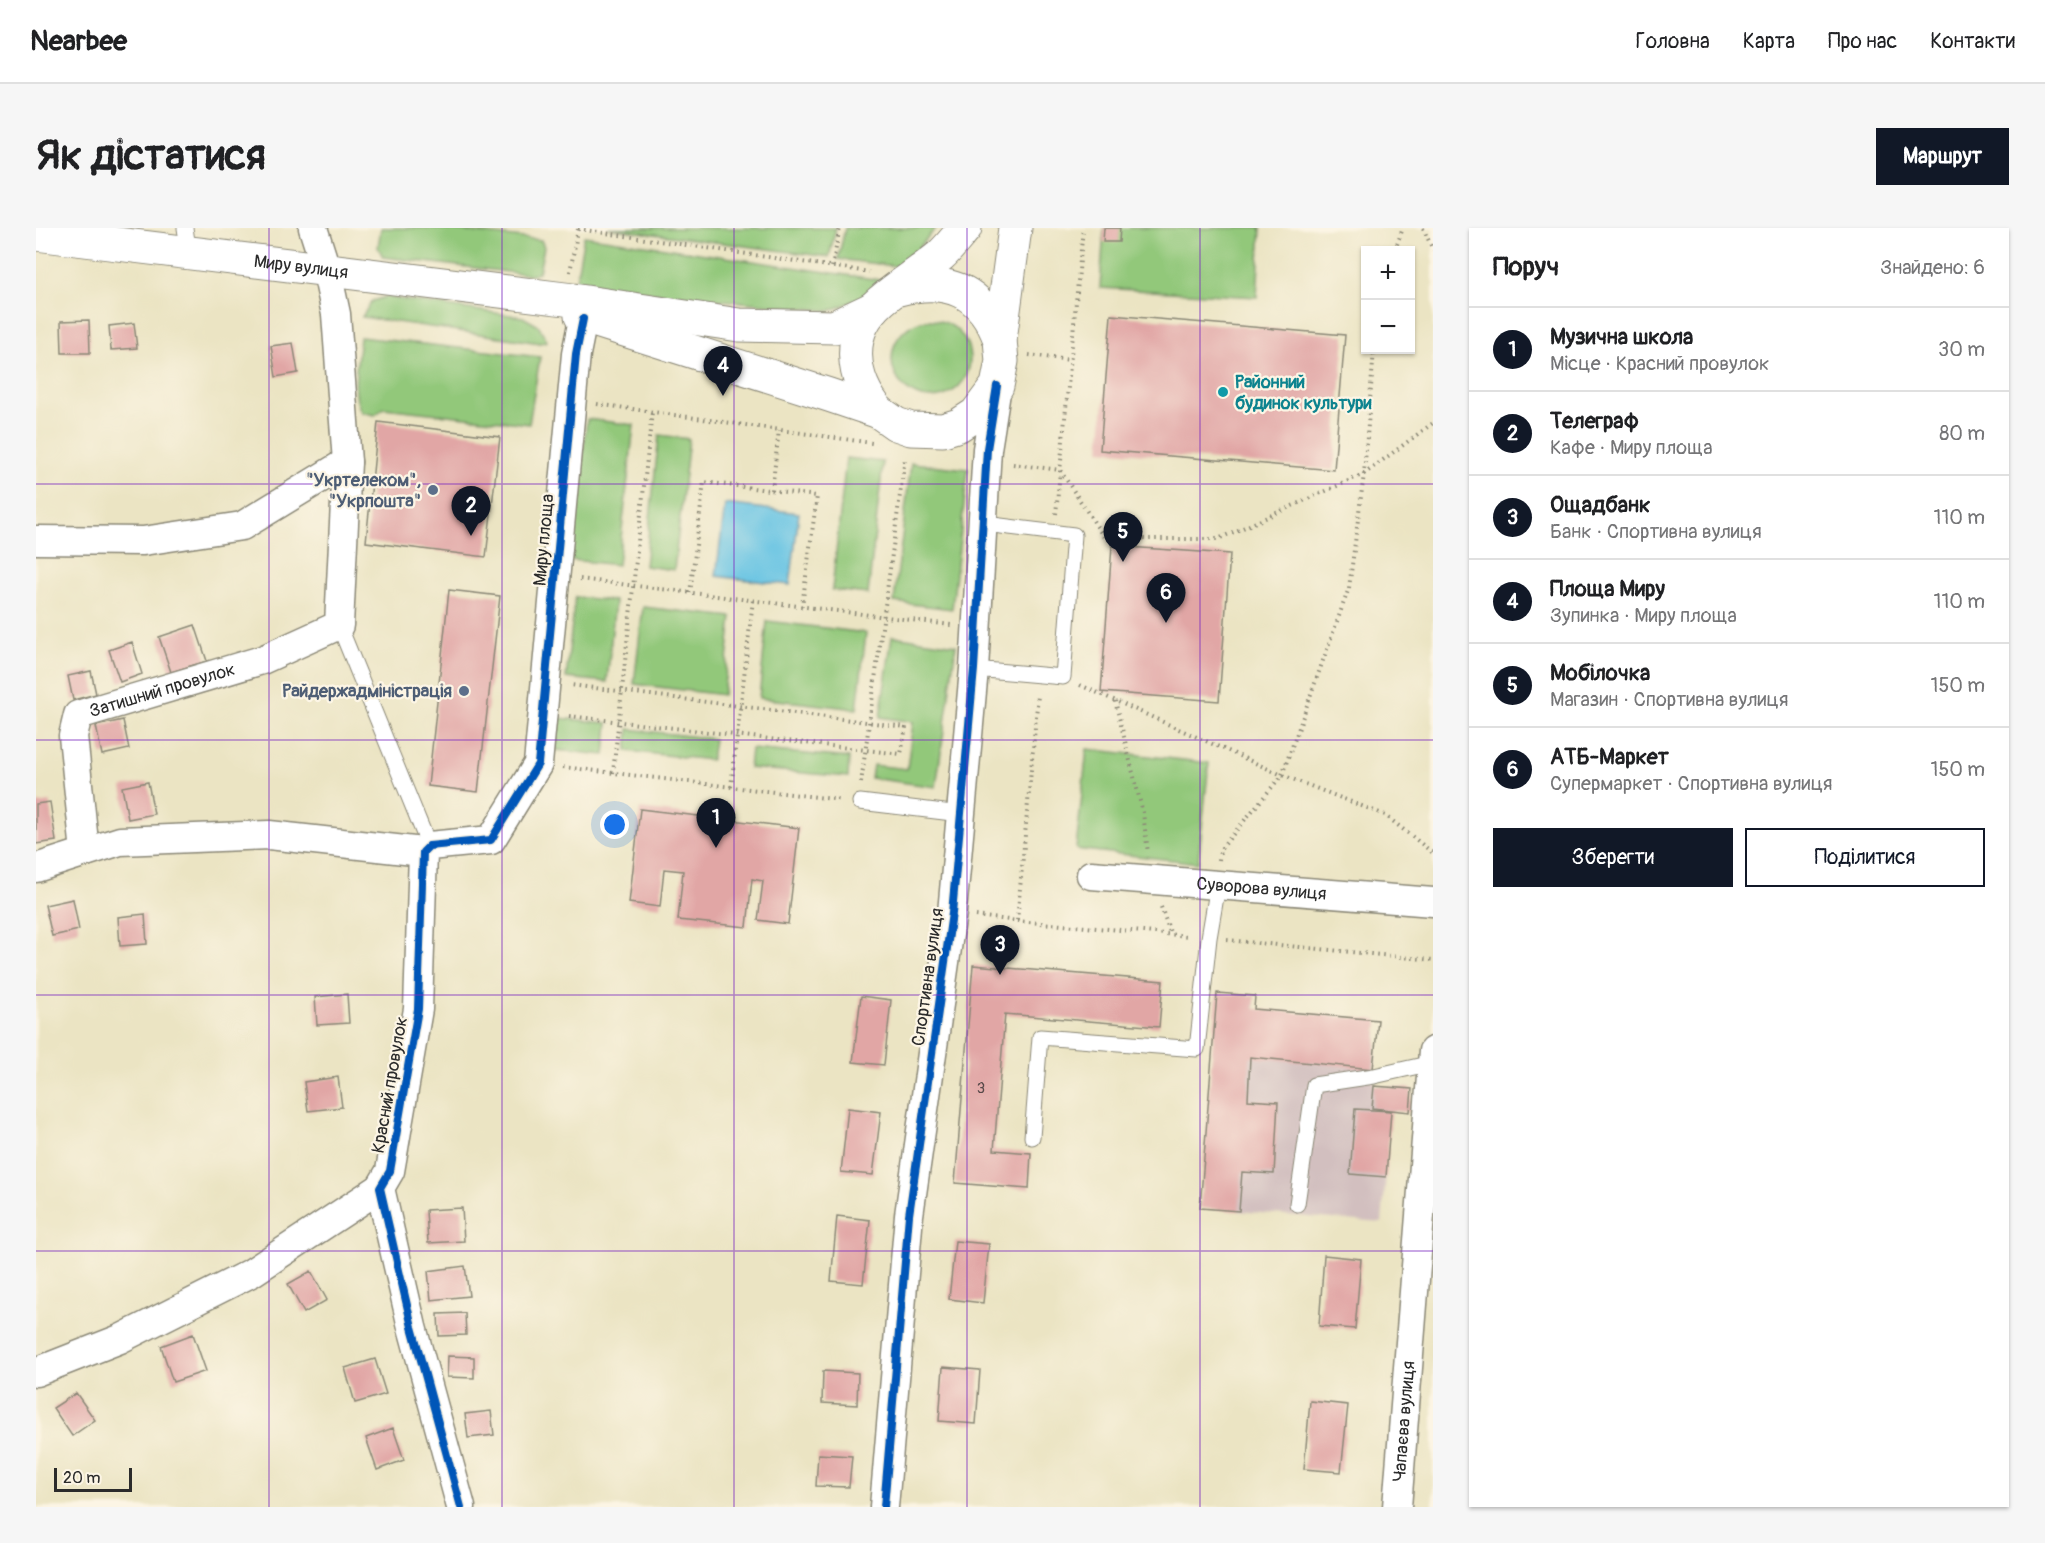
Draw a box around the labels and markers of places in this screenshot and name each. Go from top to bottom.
pin: 4 [704,346,742,396]
place label: Районний будинок культури [1235,371,1372,415]
marker: Районний будинок культури [1216,385,1230,399]
place label: "Укртелеком", "Укрпошта" [306,469,421,513]
marker: "Укртелеком", "Укрпошта" [426,483,440,497]
pin: 2 [452,486,490,536]
pin: 5 [1104,512,1142,562]
pin: 6 [1146,574,1186,623]
place label: Райдержадміністрація [282,680,452,703]
marker: Райдержадміністрація [457,684,471,698]
pin: 1 [696,798,736,848]
pin: 3 [980,926,1020,975]

